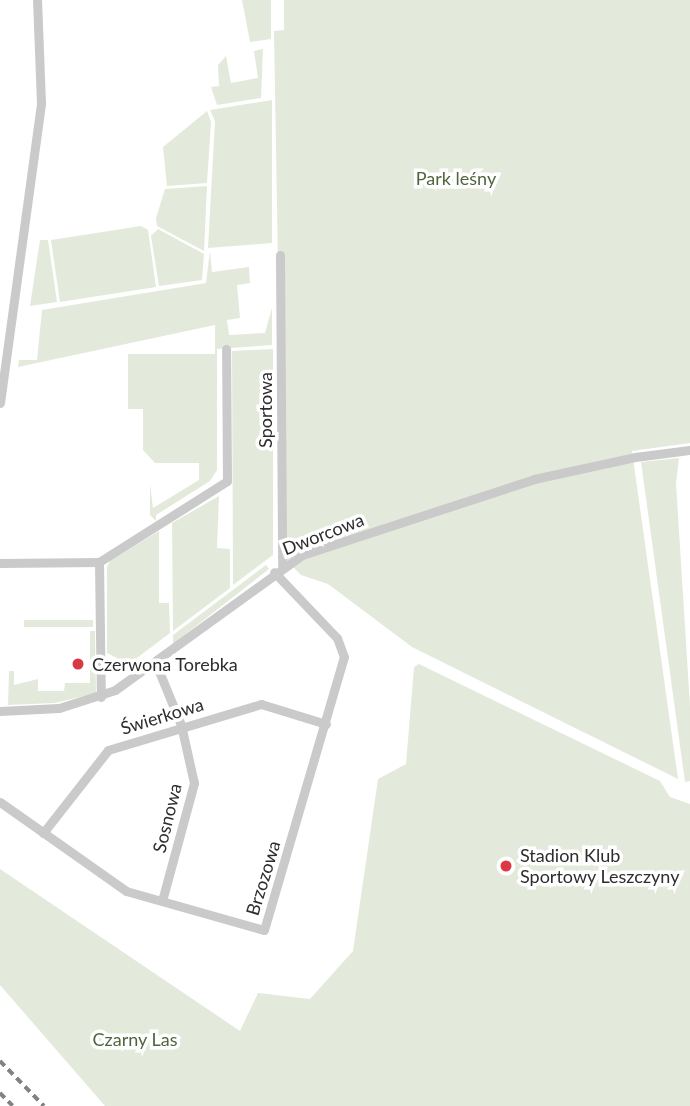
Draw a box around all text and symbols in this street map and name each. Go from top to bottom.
park label: Park leśny [416,167,496,189]
street label: Sportowa [254,372,276,448]
street label: Dworcowa [279,509,367,559]
place label: Czerwona Torebka [92,653,238,675]
marker: Czerwona Torebka [70,656,86,672]
street label: Świerkowa [118,693,206,739]
street label: Sosnowa [148,781,186,855]
street label: Brzozowa [241,838,285,918]
place label: Stadion Klub Sportowy Leszczyny [520,845,680,888]
marker: Stadion Klub Sportowy Leszczyny [498,858,514,874]
park label: Czarny Las [92,1028,178,1050]

